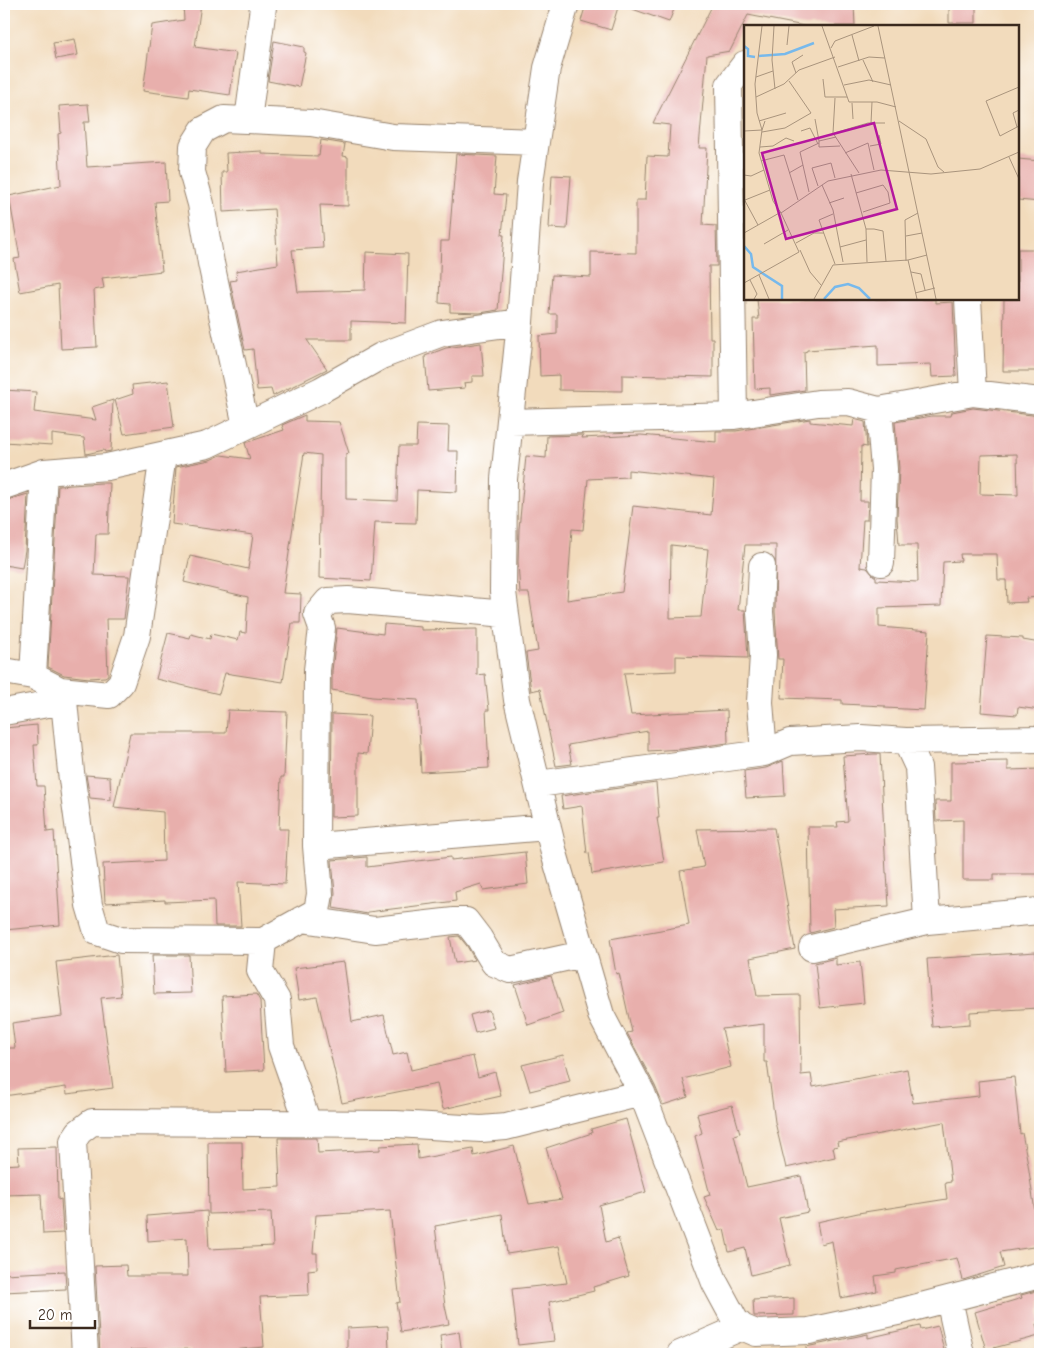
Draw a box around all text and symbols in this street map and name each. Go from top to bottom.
inset map [744,25,1019,300]
scale bar [30,1298,95,1330]
text: 20 m [38,1306,72,1324]

